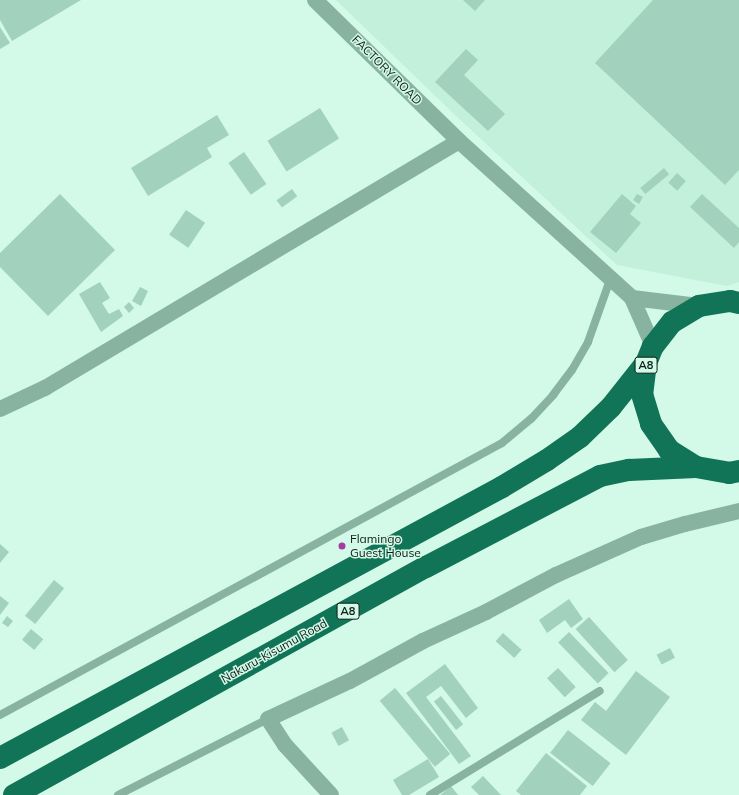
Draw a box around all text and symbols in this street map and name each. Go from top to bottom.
street label: FACTORY ROAD [349,32,425,108]
road number: A8 [634,356,658,374]
place label: Flamingo Guest House [350,532,421,560]
marker: Flamingo Guest House [337,541,347,551]
road number: A8 [336,602,360,620]
street label: Nakuru-Kisumu Road [218,616,330,686]

